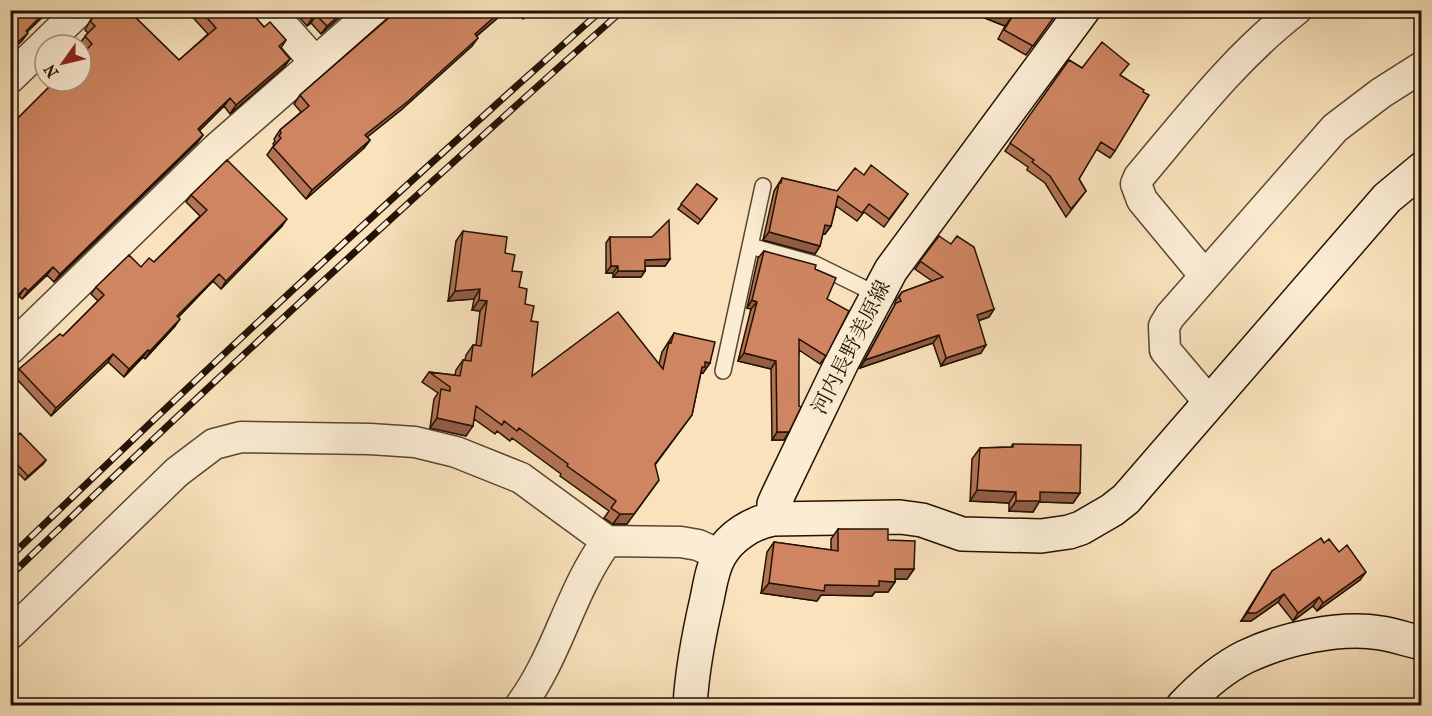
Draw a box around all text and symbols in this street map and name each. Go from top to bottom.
north arrow [33,33,93,93]
text: N [39,60,62,81]
street label: 河内長野美原線 [807,276,895,418]

